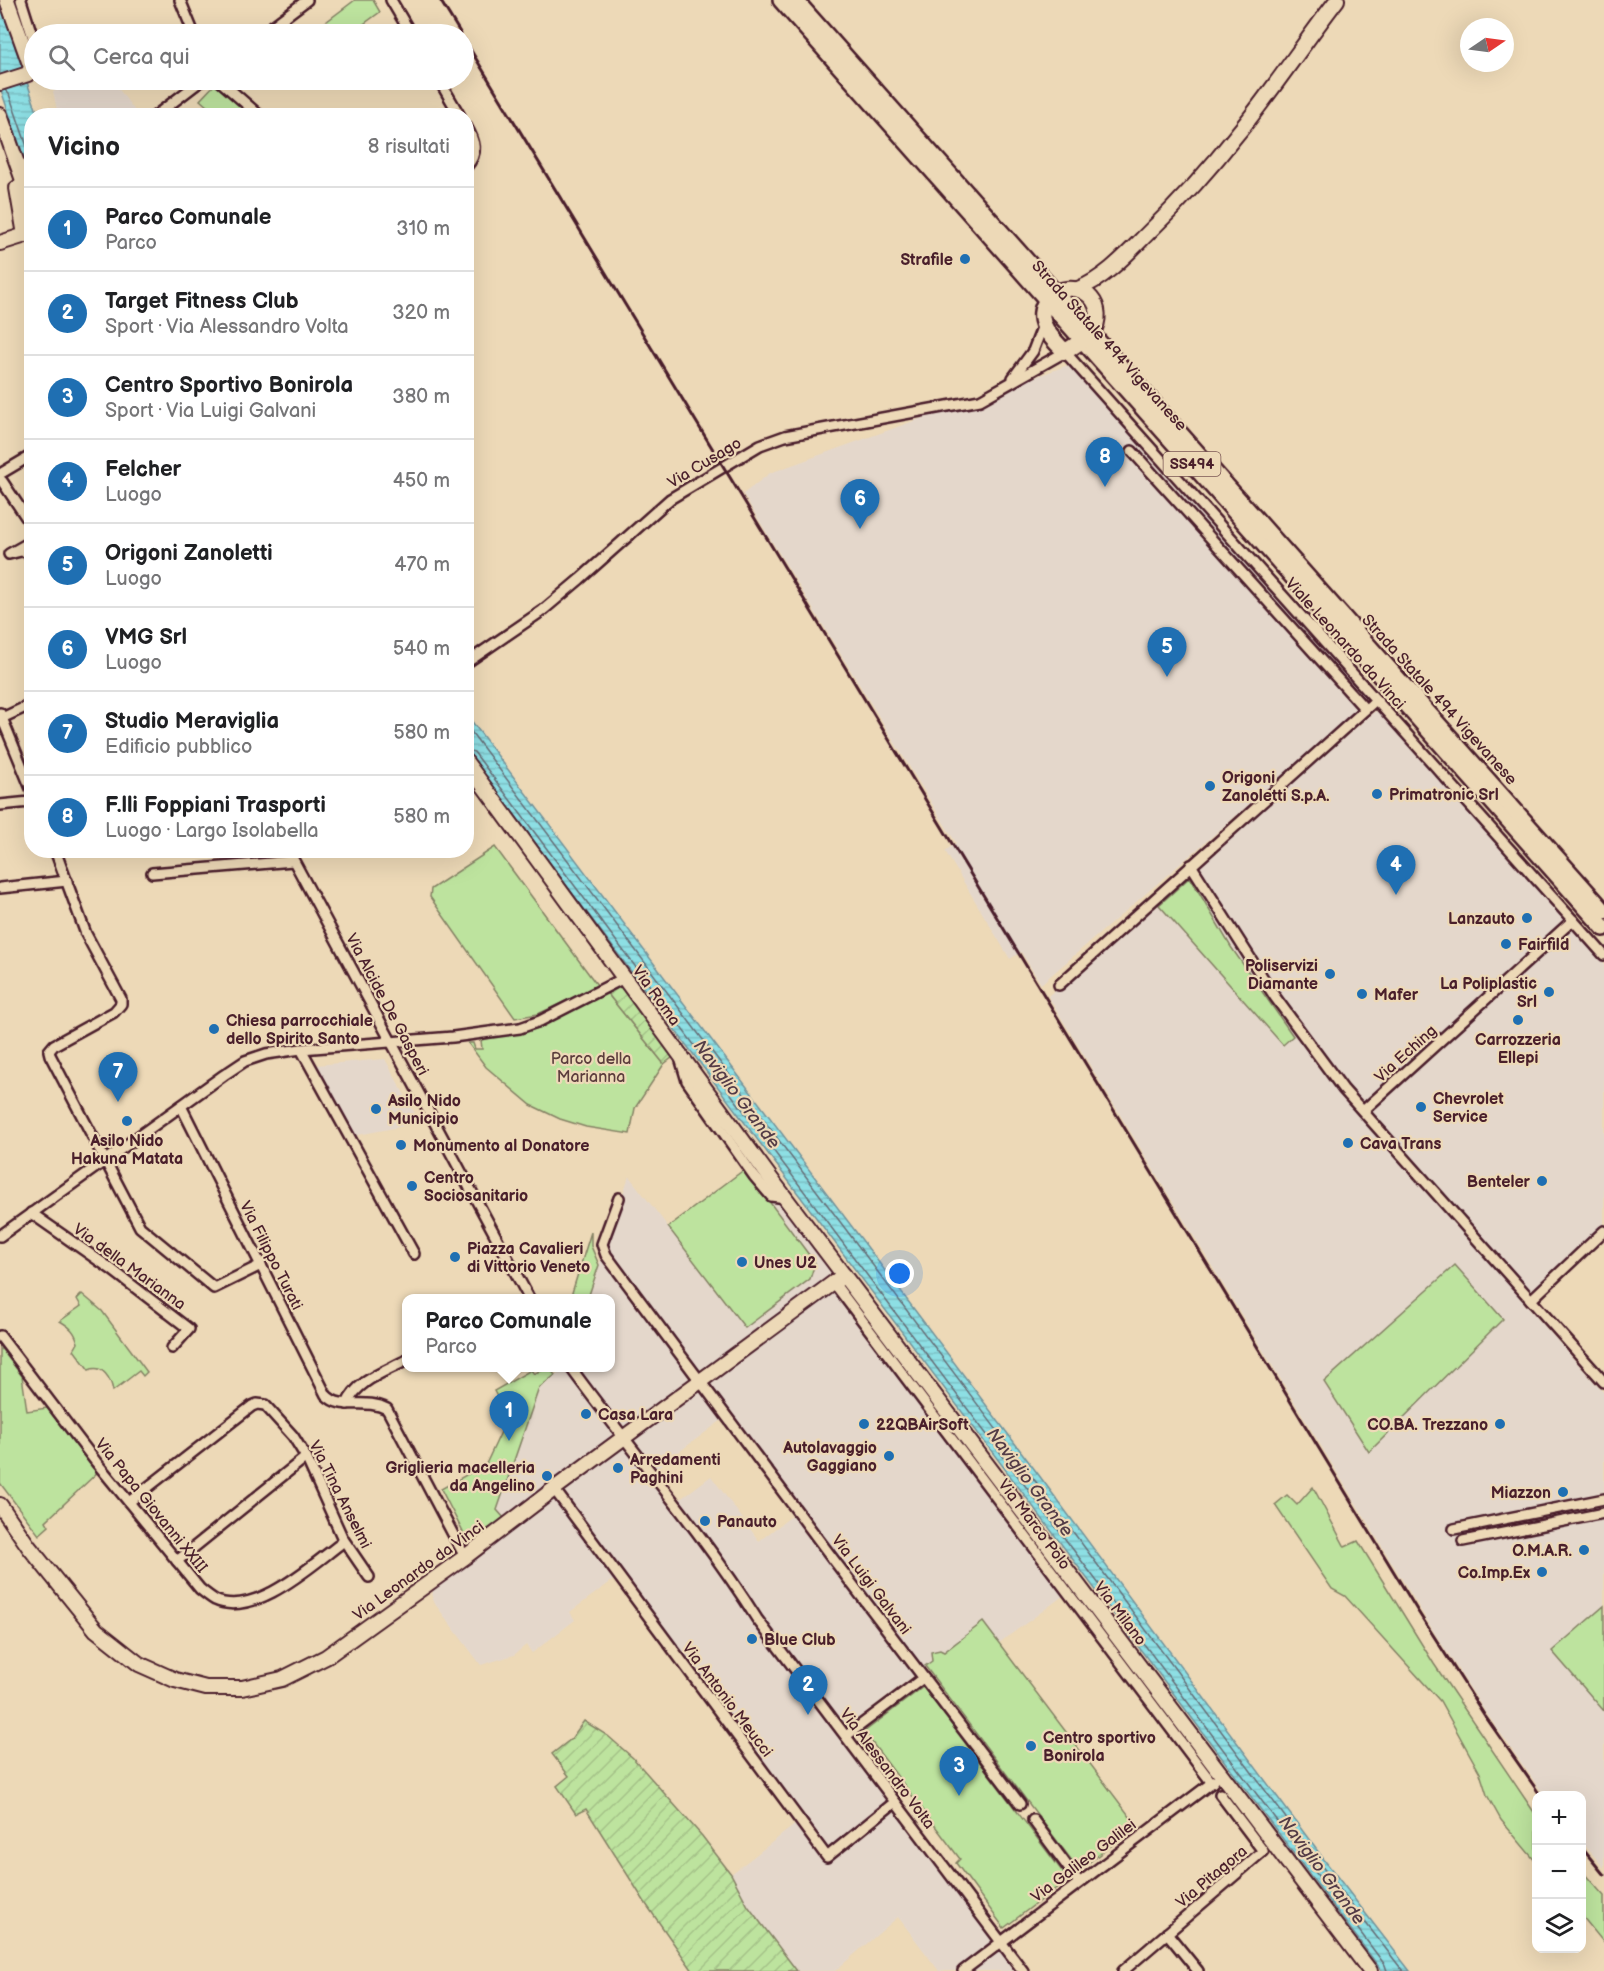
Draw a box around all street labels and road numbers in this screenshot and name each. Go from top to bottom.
street label: Strada Statale 494 Vigevanese [1027,257,1191,435]
street label: Via Cusago [664,434,745,493]
road number: SS494 [1164,452,1220,476]
street label: Viale Leonardo da Vinci [1281,574,1409,714]
street label: Strada Statale 494 Vigevanese [1357,611,1521,789]
street label: Via Alcide De Gasperi [341,930,432,1079]
street label: Via Roma [628,962,684,1030]
street label: Via Eching [1371,1021,1441,1087]
street label: Via Filippo Turati [235,1198,306,1313]
street label: Via della Marianna [69,1220,189,1314]
street label: Via Papa Giovanni XXIII [91,1435,211,1577]
street label: Via Tina Anselmi [304,1438,375,1552]
street label: Via Marco Polo [994,1476,1074,1574]
street label: Via Leonardo da Vinci [350,1517,488,1625]
street label: Via Luigi Galvani [827,1531,915,1639]
street label: Via Milano [1090,1578,1150,1650]
street label: Via Antonio Meucci [678,1639,776,1761]
street label: Via Alessandro Volta [835,1705,938,1833]
street label: Via Galileo Galilei [1028,1815,1140,1907]
street label: Via Pitagora [1172,1842,1251,1912]

